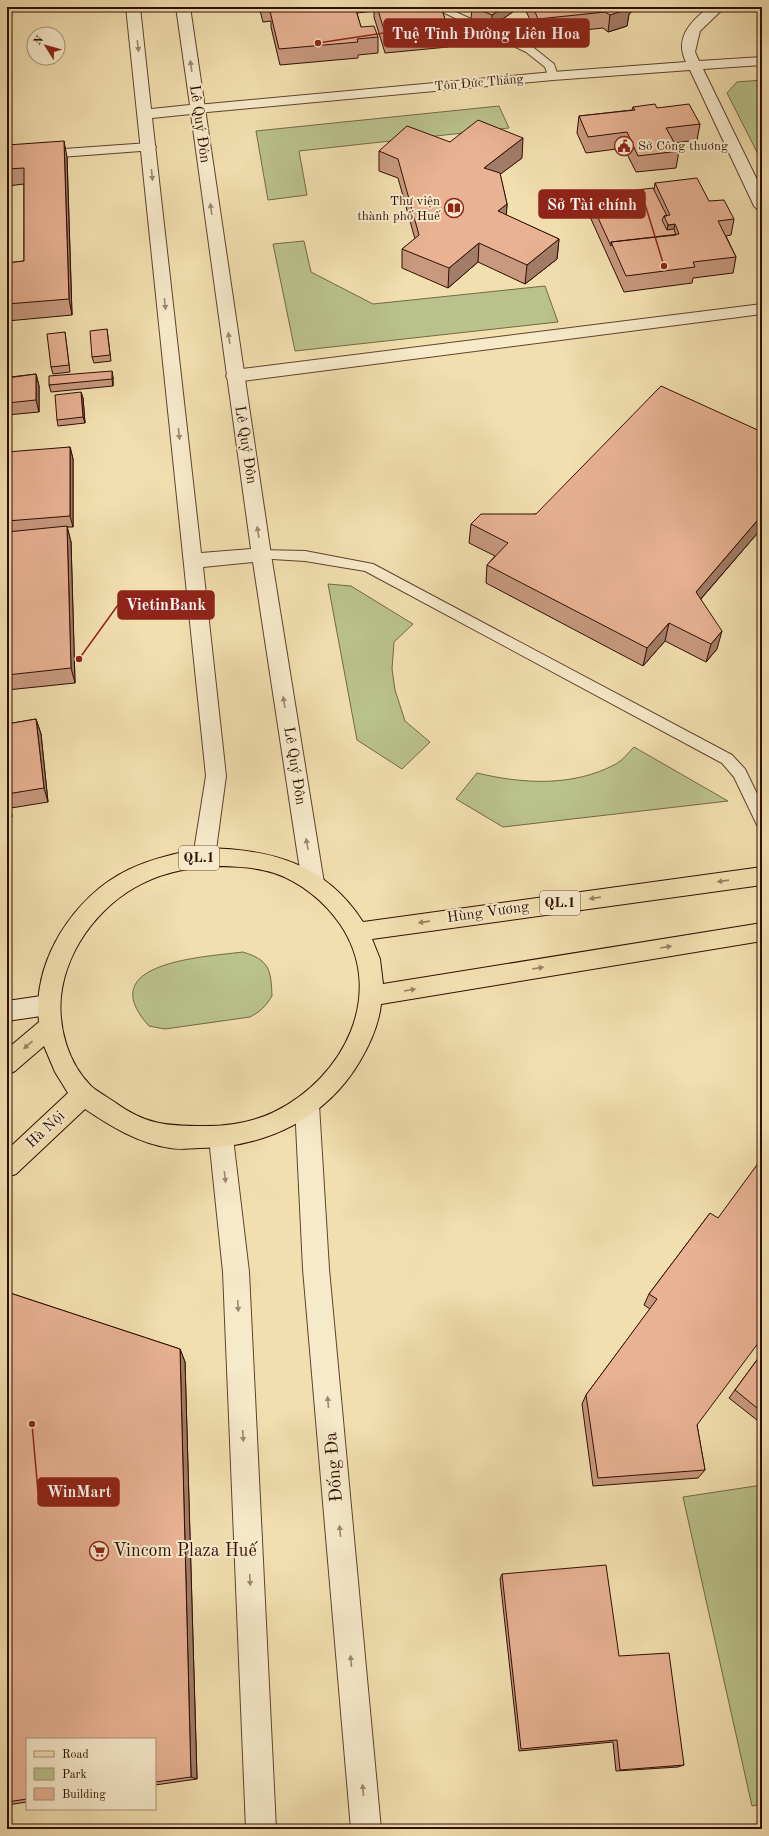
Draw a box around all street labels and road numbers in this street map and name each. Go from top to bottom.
street label: Tôn Đức Thắng [434,72,524,93]
street label: Lê Quý Đôn [186,84,212,164]
street label: Lê Quý Đôn [231,405,259,485]
street label: Lê Quý Đôn [280,726,308,806]
road number: QL.1 [179,846,219,870]
road number: QL.1 [540,891,580,915]
street label: Hùng Vương [446,900,530,926]
street label: Hà Nội [24,1109,68,1151]
street label: Đống Đa [321,1431,346,1503]

